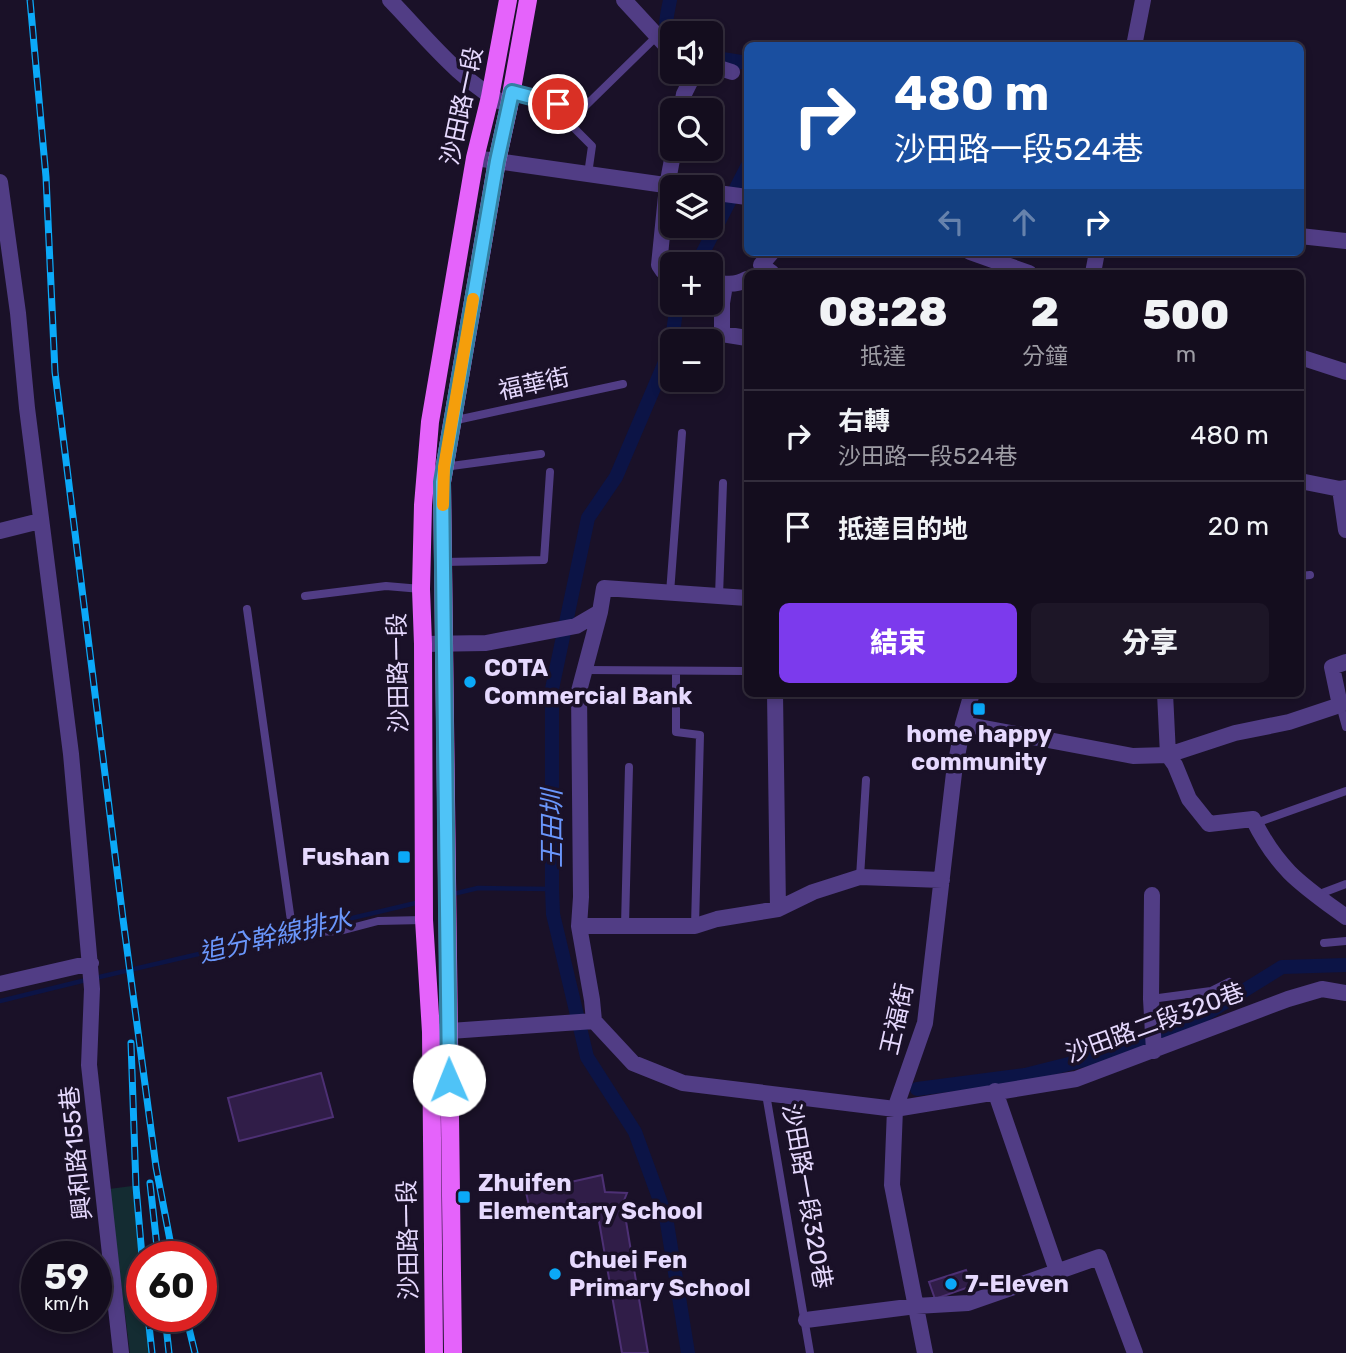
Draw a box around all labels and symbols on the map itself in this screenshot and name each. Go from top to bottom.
street label: 沙田路一段 [436,44,488,168]
pin [528,74,588,134]
street label: 福華街 [496,363,572,405]
street label: 沙田路一段 [383,613,413,733]
place label: COTA Commercial Bank [484,654,692,710]
marker: COTA Commercial Bank [462,674,478,690]
marker: home happy community [971,701,987,717]
place label: home happy community [906,720,1052,776]
water label: 王田圳 [537,786,568,868]
place label: Fushan [301,843,390,871]
marker: Fushan [396,849,412,865]
water label: 追分幹線排水 [196,904,356,969]
street label: 沙田路二段320巷 [1062,978,1248,1068]
street label: 王福街 [875,981,919,1057]
position arrow [412,1043,486,1117]
street label: 興和路155巷 [55,1085,97,1221]
street label: 沙田路一段320巷 [777,1101,837,1291]
place label: Zhuifen Elementary School [478,1169,703,1225]
street label: 沙田路一段 [393,1180,423,1300]
marker: Zhuifen Elementary School [456,1189,472,1205]
speed limit sign: 60 [126,1241,217,1332]
place label: Chuei Fen Primary School [569,1246,751,1302]
marker: Chuei Fen Primary School [547,1266,563,1282]
place label: 7-Eleven [965,1270,1069,1298]
marker: 7-Eleven [943,1276,959,1292]

